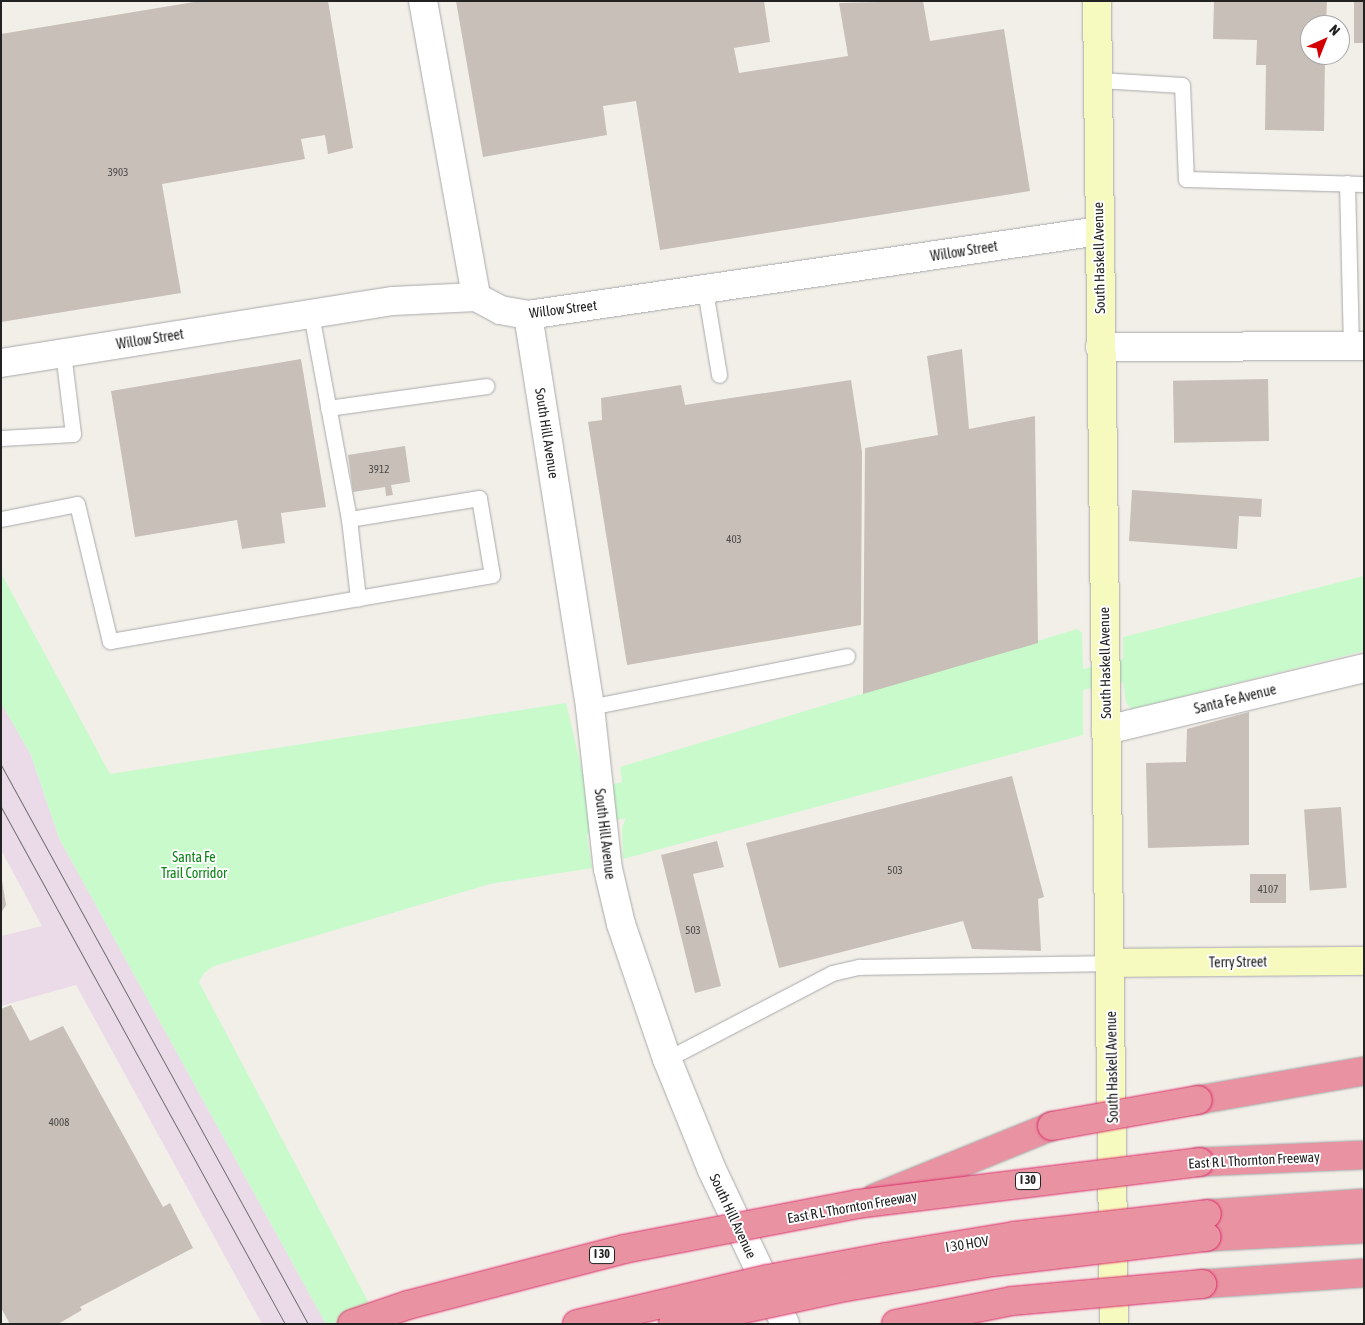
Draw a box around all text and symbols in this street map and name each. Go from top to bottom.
north arrow [1300,15,1350,65]
text: N [1326,21,1343,39]
house number: 3903 [108,165,128,179]
street label: South Haskell Avenue [1090,202,1108,314]
street label: Willow Street [929,237,999,265]
street label: Willow Street [528,297,598,321]
street label: Willow Street [115,325,185,353]
street label: South Hill Avenue [532,387,562,479]
house number: 3912 [369,462,389,476]
house number: 403 [726,532,742,546]
street label: South Haskell Avenue [1096,607,1114,719]
street label: Santa Fe Avenue [1192,681,1278,717]
street label: South Hill Avenue [591,788,619,880]
park label: Santa Fe Trail Corridor [161,849,227,882]
house number: 503 [887,863,903,877]
house number: 4107 [1258,882,1278,896]
house number: 503 [685,923,701,937]
street label: Terry Street [1209,953,1267,971]
street label: South Haskell Avenue [1103,1011,1121,1123]
house number: 4008 [49,1115,69,1129]
street label: East R L Thornton Freeway [1188,1148,1320,1172]
street label: South Hill Avenue [706,1171,760,1261]
road number: I 30 [1014,1172,1042,1190]
street label: East R L Thornton Freeway [786,1187,918,1227]
street label: I 30 HOV [944,1232,990,1256]
road number: I 30 [588,1246,616,1264]

